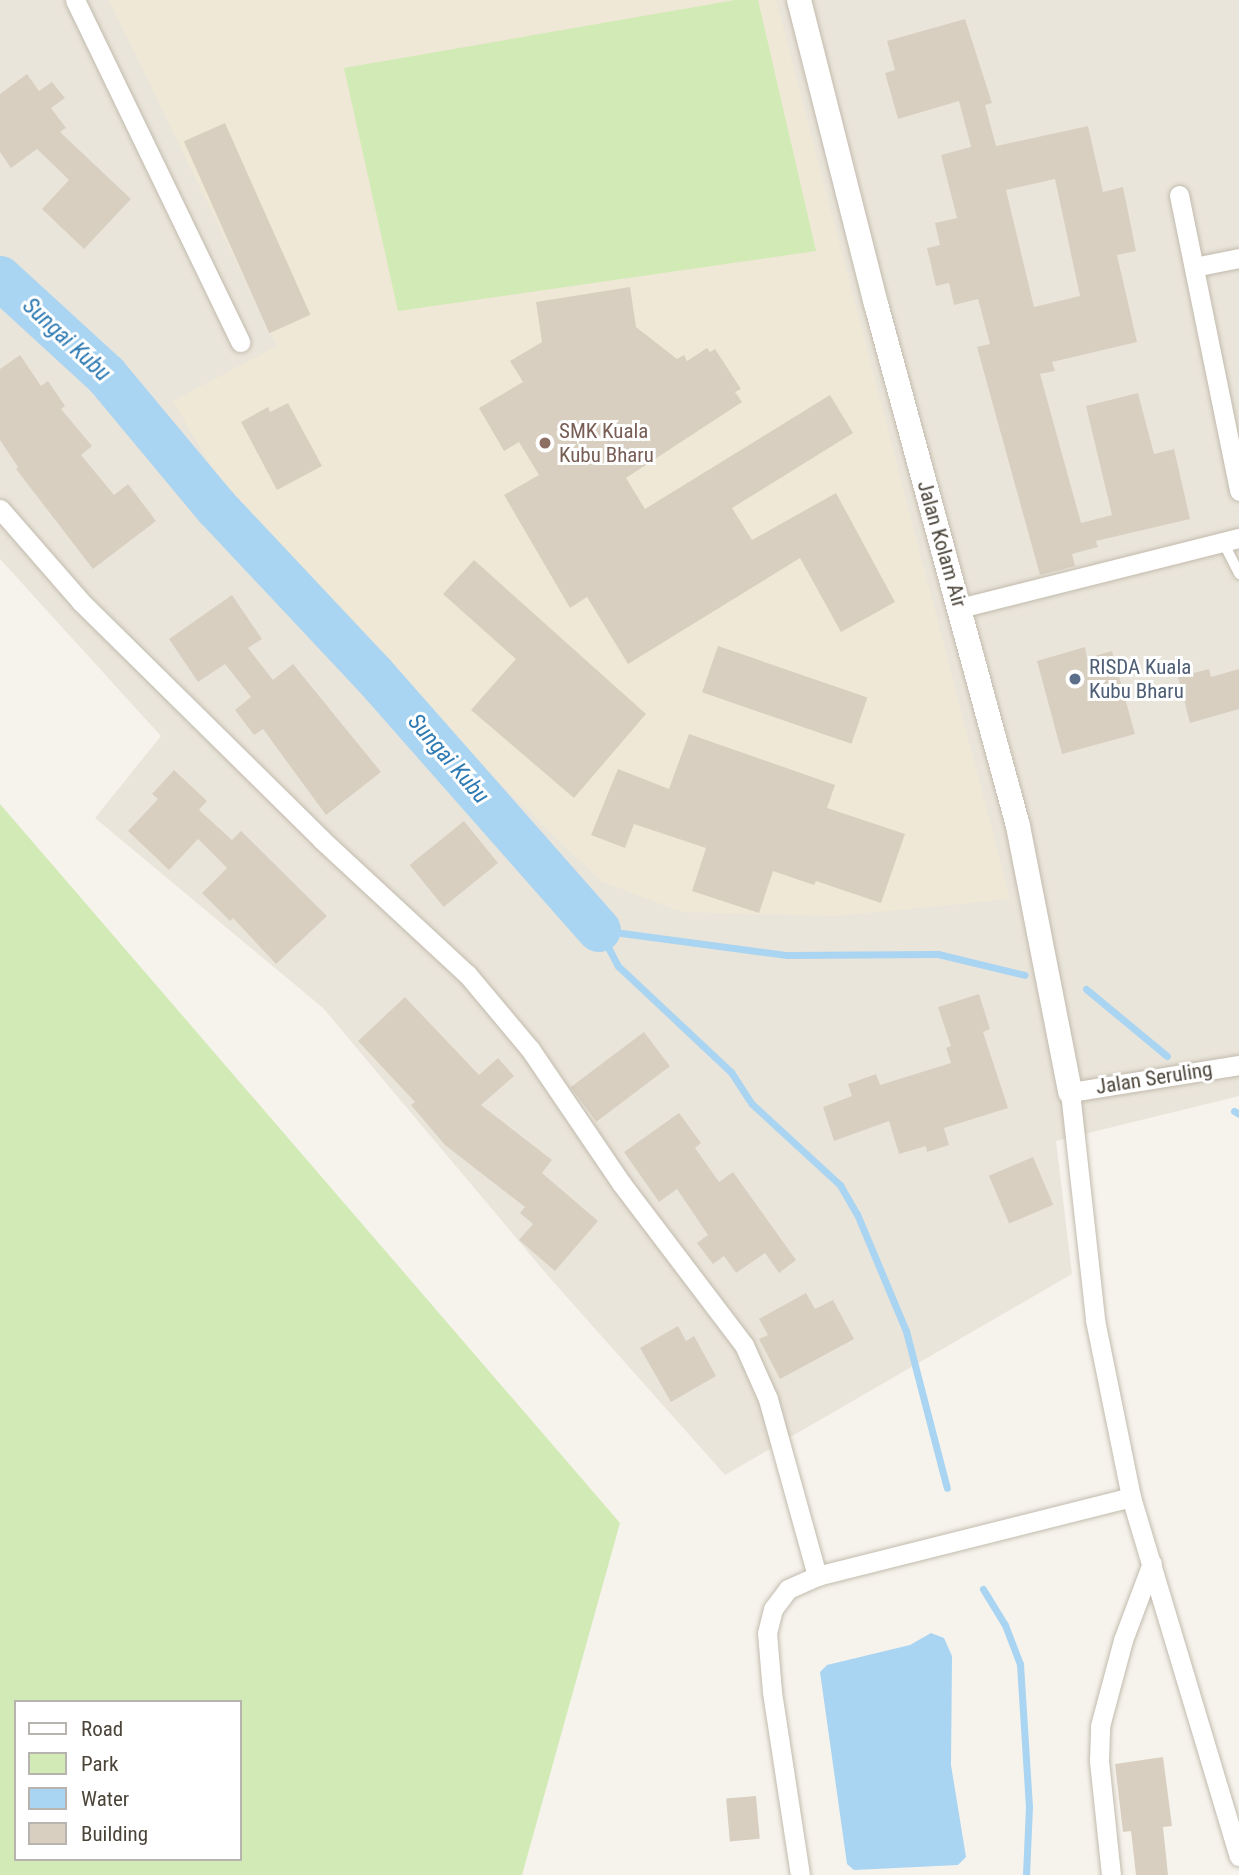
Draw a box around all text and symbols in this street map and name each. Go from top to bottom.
water label: Sungai Kubu [16,293,116,387]
place label: SMK Kuala Kubu Bharu [559,418,654,468]
marker: SMK Kuala Kubu Bharu [537,435,553,451]
street label: Jalan Kolam Air [912,478,972,610]
place label: RISDA Kuala Kubu Bharu [1089,654,1191,704]
marker: RISDA Kuala Kubu Bharu [1067,671,1083,687]
water label: Sungai Kubu [402,709,494,809]
street label: Jalan Seruling [1094,1056,1214,1100]
legend [14,1700,242,1861]
text: Road [81,1717,123,1741]
text: Park [81,1752,118,1776]
text: Water [81,1787,129,1811]
text: Building [81,1822,148,1846]

